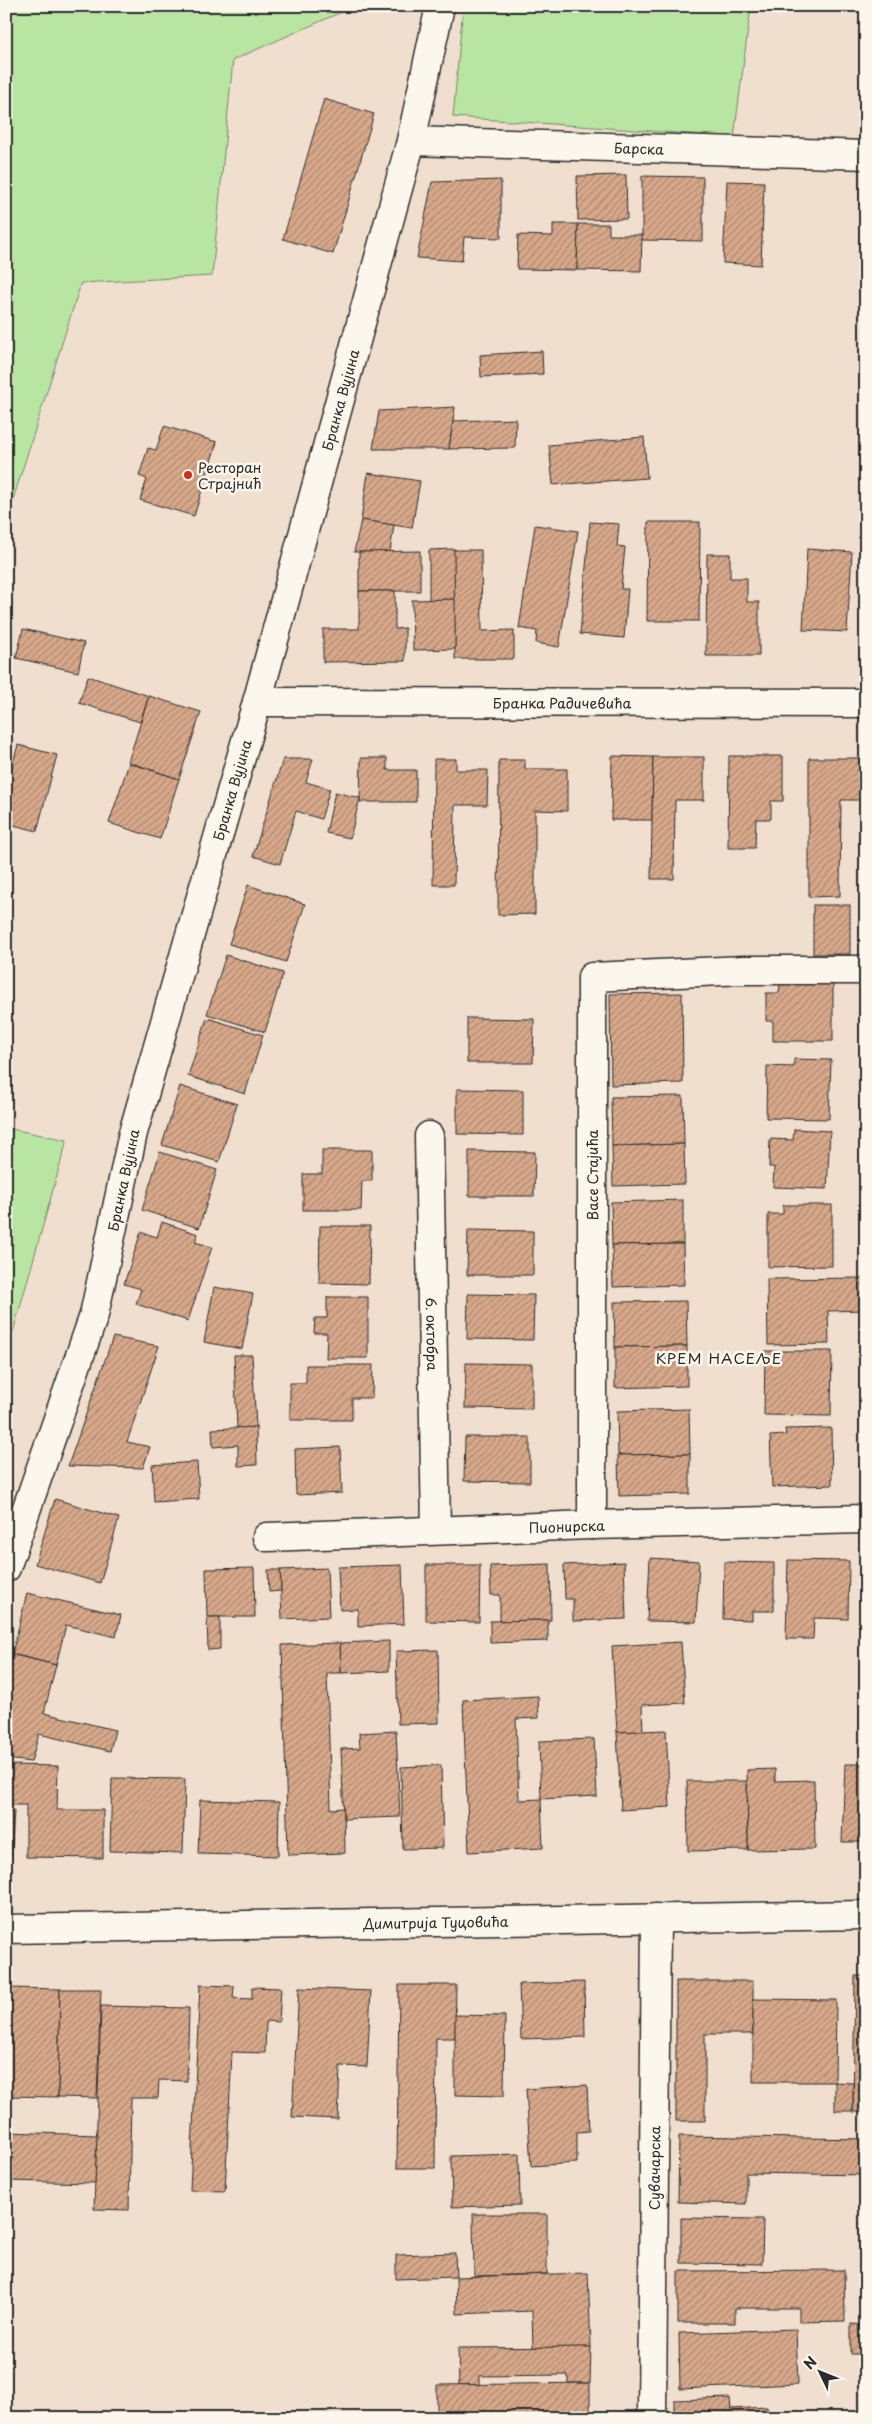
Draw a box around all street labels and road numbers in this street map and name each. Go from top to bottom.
street label: Барска [614,137,664,159]
street label: Бранка Вујина [316,347,364,453]
street label: Бранка Радичевића [493,692,631,713]
street label: Бранка Вујина [207,737,256,843]
street label: Бранка Вујина [102,1127,144,1233]
street label: Васе Стајића [582,1129,603,1220]
street label: 6. октобра [421,1297,444,1371]
street label: Пионирска [528,1514,605,1538]
street label: Димитрија Туцовића [362,1910,509,1934]
street label: Сувачарска [643,2125,665,2210]

